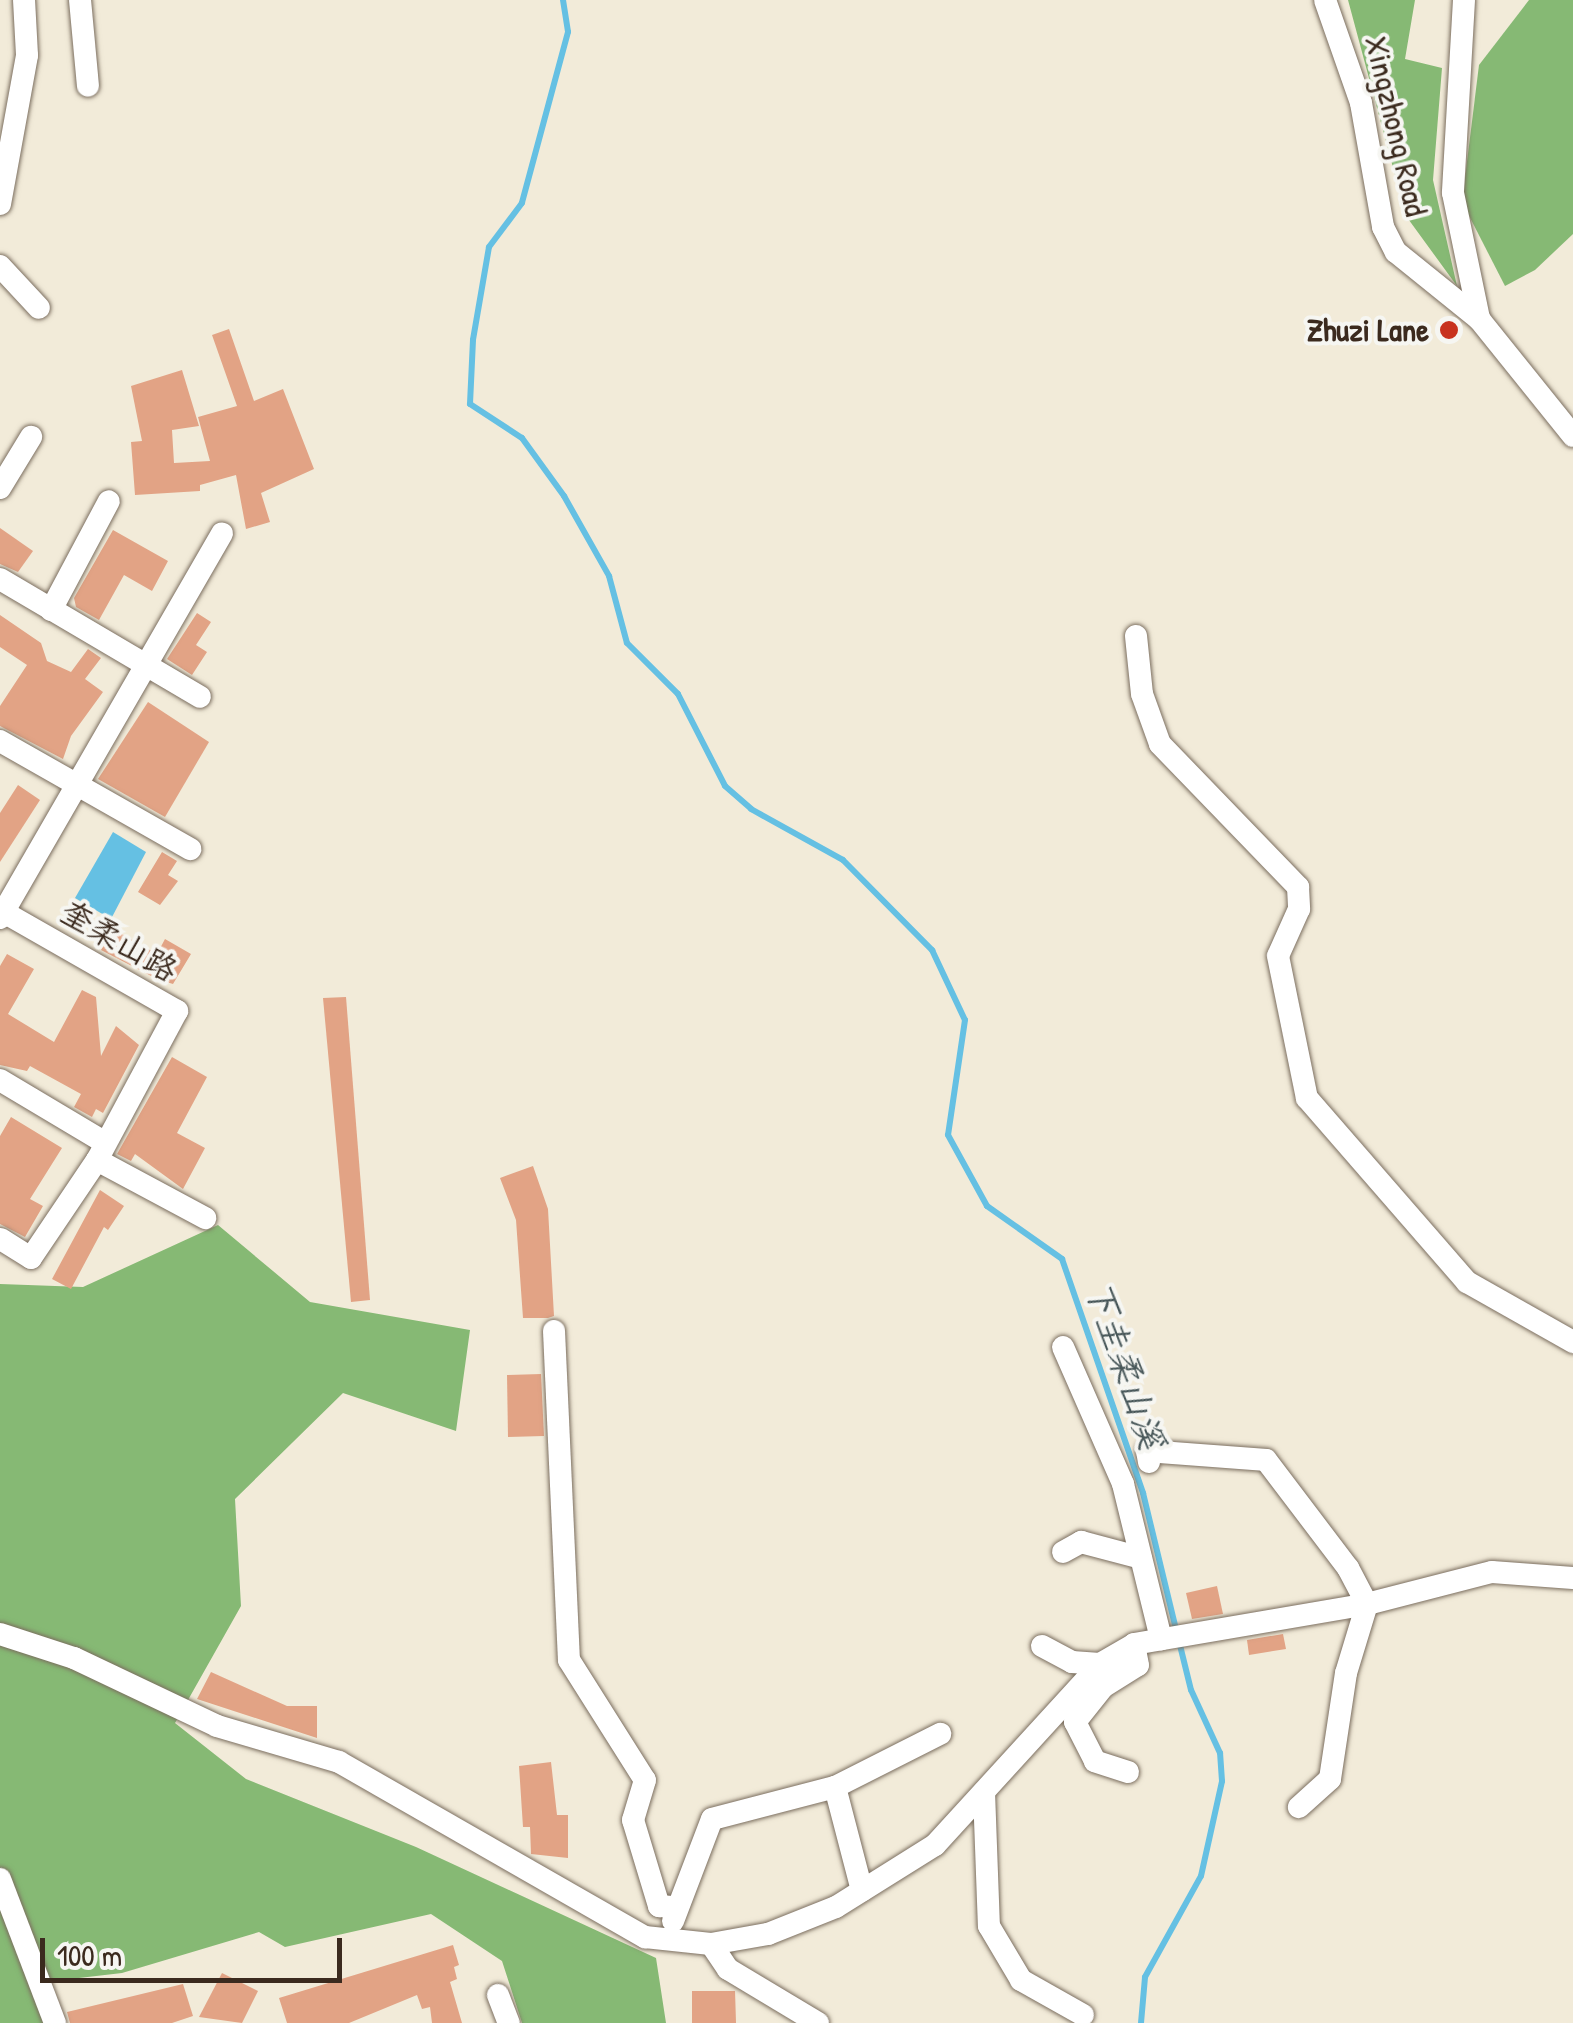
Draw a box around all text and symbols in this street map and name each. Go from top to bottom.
street label: Xingzhong Road [1357,32,1435,220]
place label: Zhuzi Lane [1307,311,1429,349]
marker: Zhuzi Lane [1438,319,1460,341]
street label: 奎柔山路 [54,892,184,990]
water label: 下圭柔山溪 [1077,1275,1173,1455]
scale bar [45,1918,348,1980]
text: 100 m [57,1935,122,1975]

